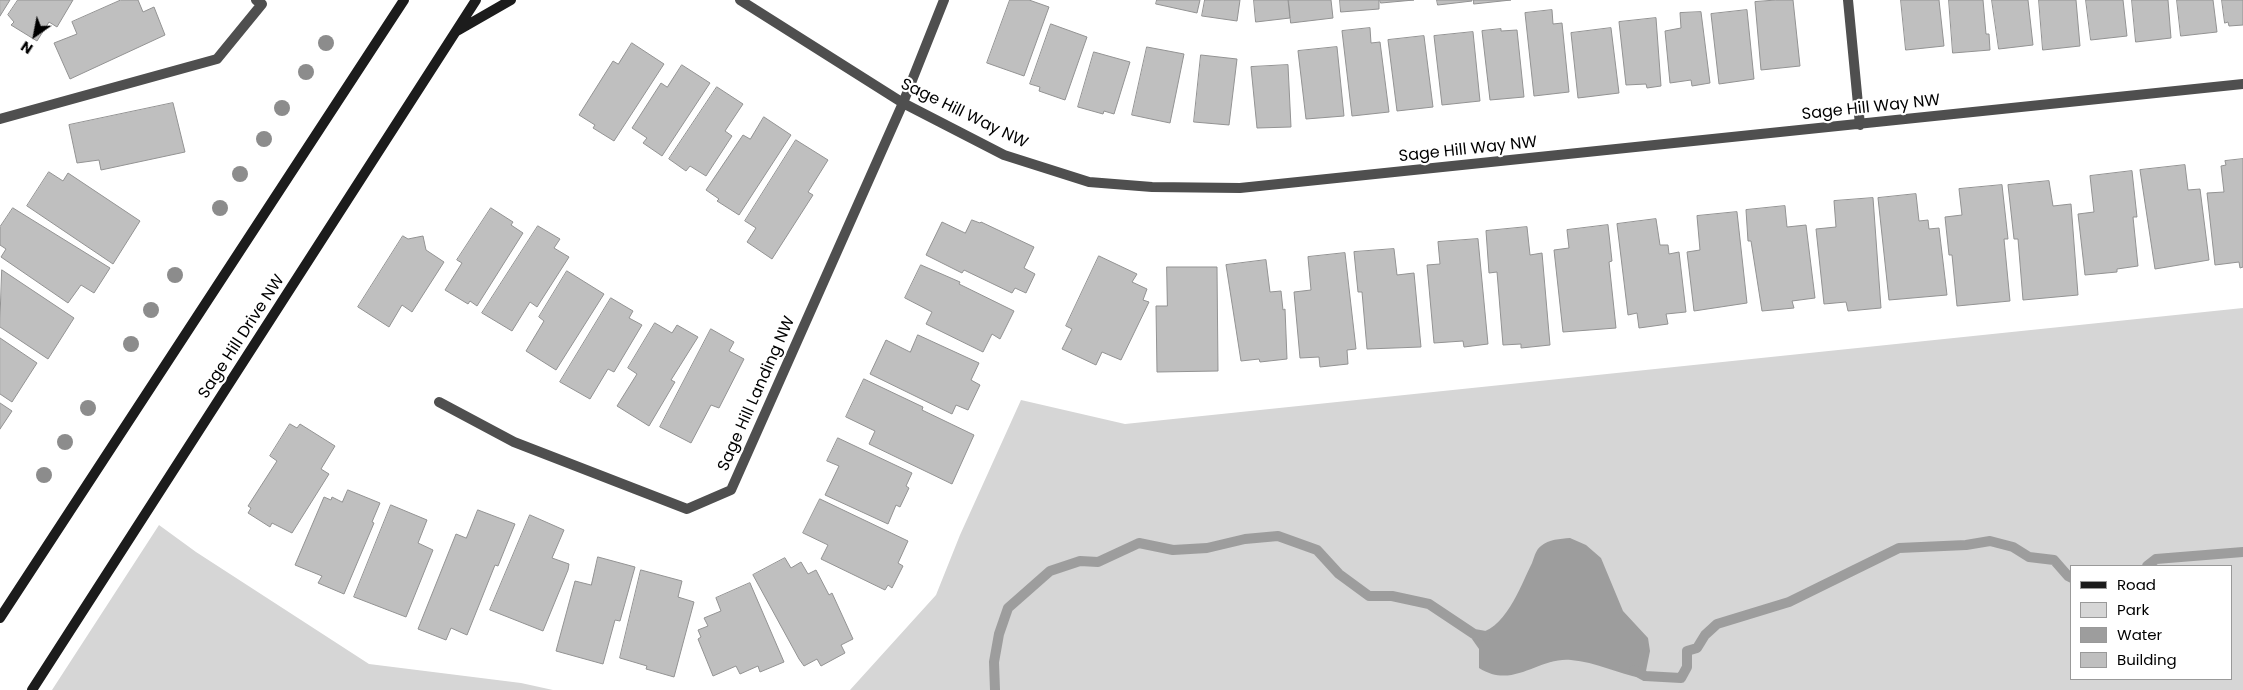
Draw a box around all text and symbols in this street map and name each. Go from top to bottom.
north arrow [10,10,60,60]
text: N [17,36,37,59]
street label: Sage Hill Way NW [897,75,1031,153]
street label: Sage Hill Way NW [1801,91,1941,125]
street label: Sage Hill Way NW [1398,133,1538,167]
street label: Sage Hill Drive NW [195,272,289,402]
street label: Sage Hill Landing NW [714,314,800,474]
legend [2070,565,2233,680]
text: Road [2117,574,2156,595]
text: Park [2117,599,2149,620]
text: Water [2117,624,2162,645]
text: Building [2117,649,2177,670]

